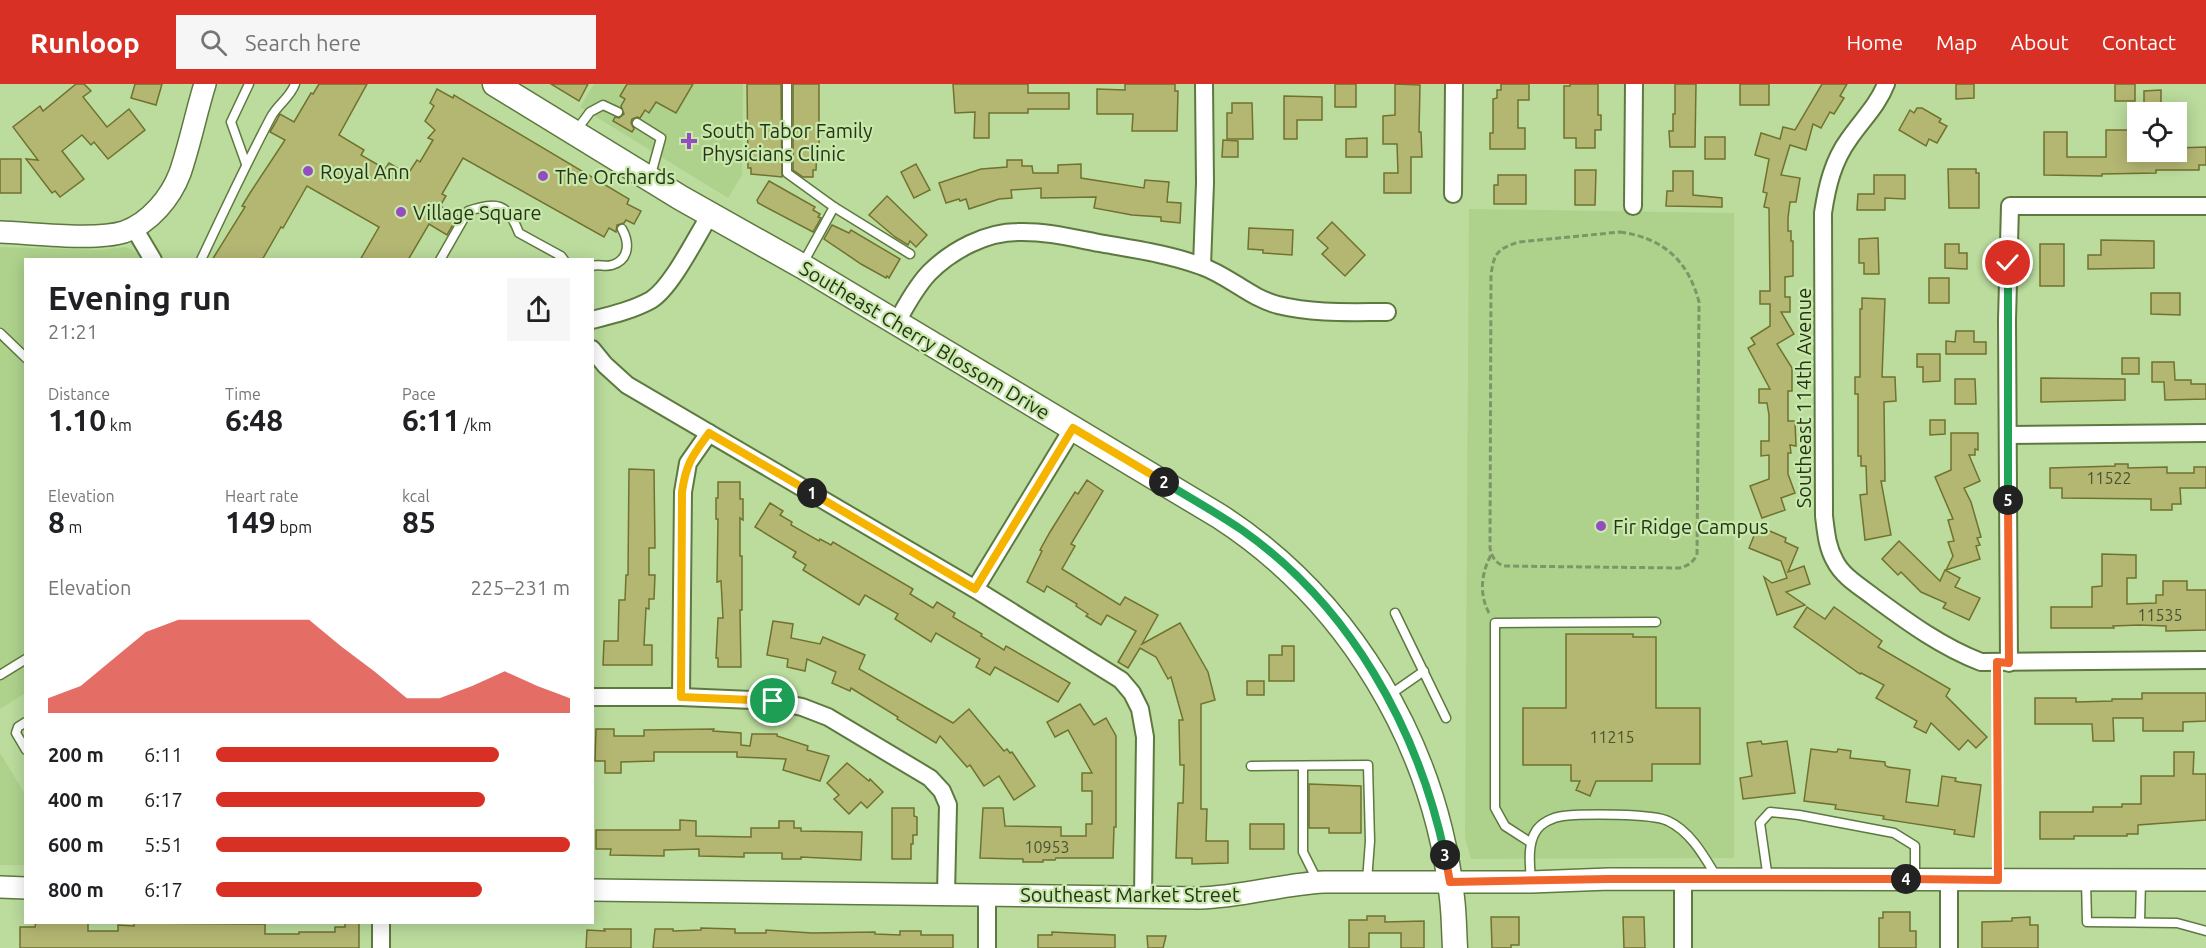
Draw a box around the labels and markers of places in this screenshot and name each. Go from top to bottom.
place label: South Tabor Family Physicians Clinic [702,119,873,165]
marker: South Tabor Family Physicians Clinic [680,132,698,150]
place label: Royal Ann [320,160,410,183]
marker: Royal Ann [301,164,315,178]
place label: The Orchards [555,165,675,188]
marker: The Orchards [536,169,550,183]
place label: Village Square [413,201,542,224]
marker: Village Square [394,205,408,219]
pin [1982,237,2033,288]
pin: 2 [1149,467,1179,497]
pin: 1 [797,478,827,508]
pin: 5 [1993,485,2023,515]
place label: Fir Ridge Campus [1613,515,1768,538]
marker: Fir Ridge Campus [1594,519,1608,533]
pin [747,675,798,726]
pin: 3 [1430,840,1460,870]
pin: 4 [1891,864,1921,894]

